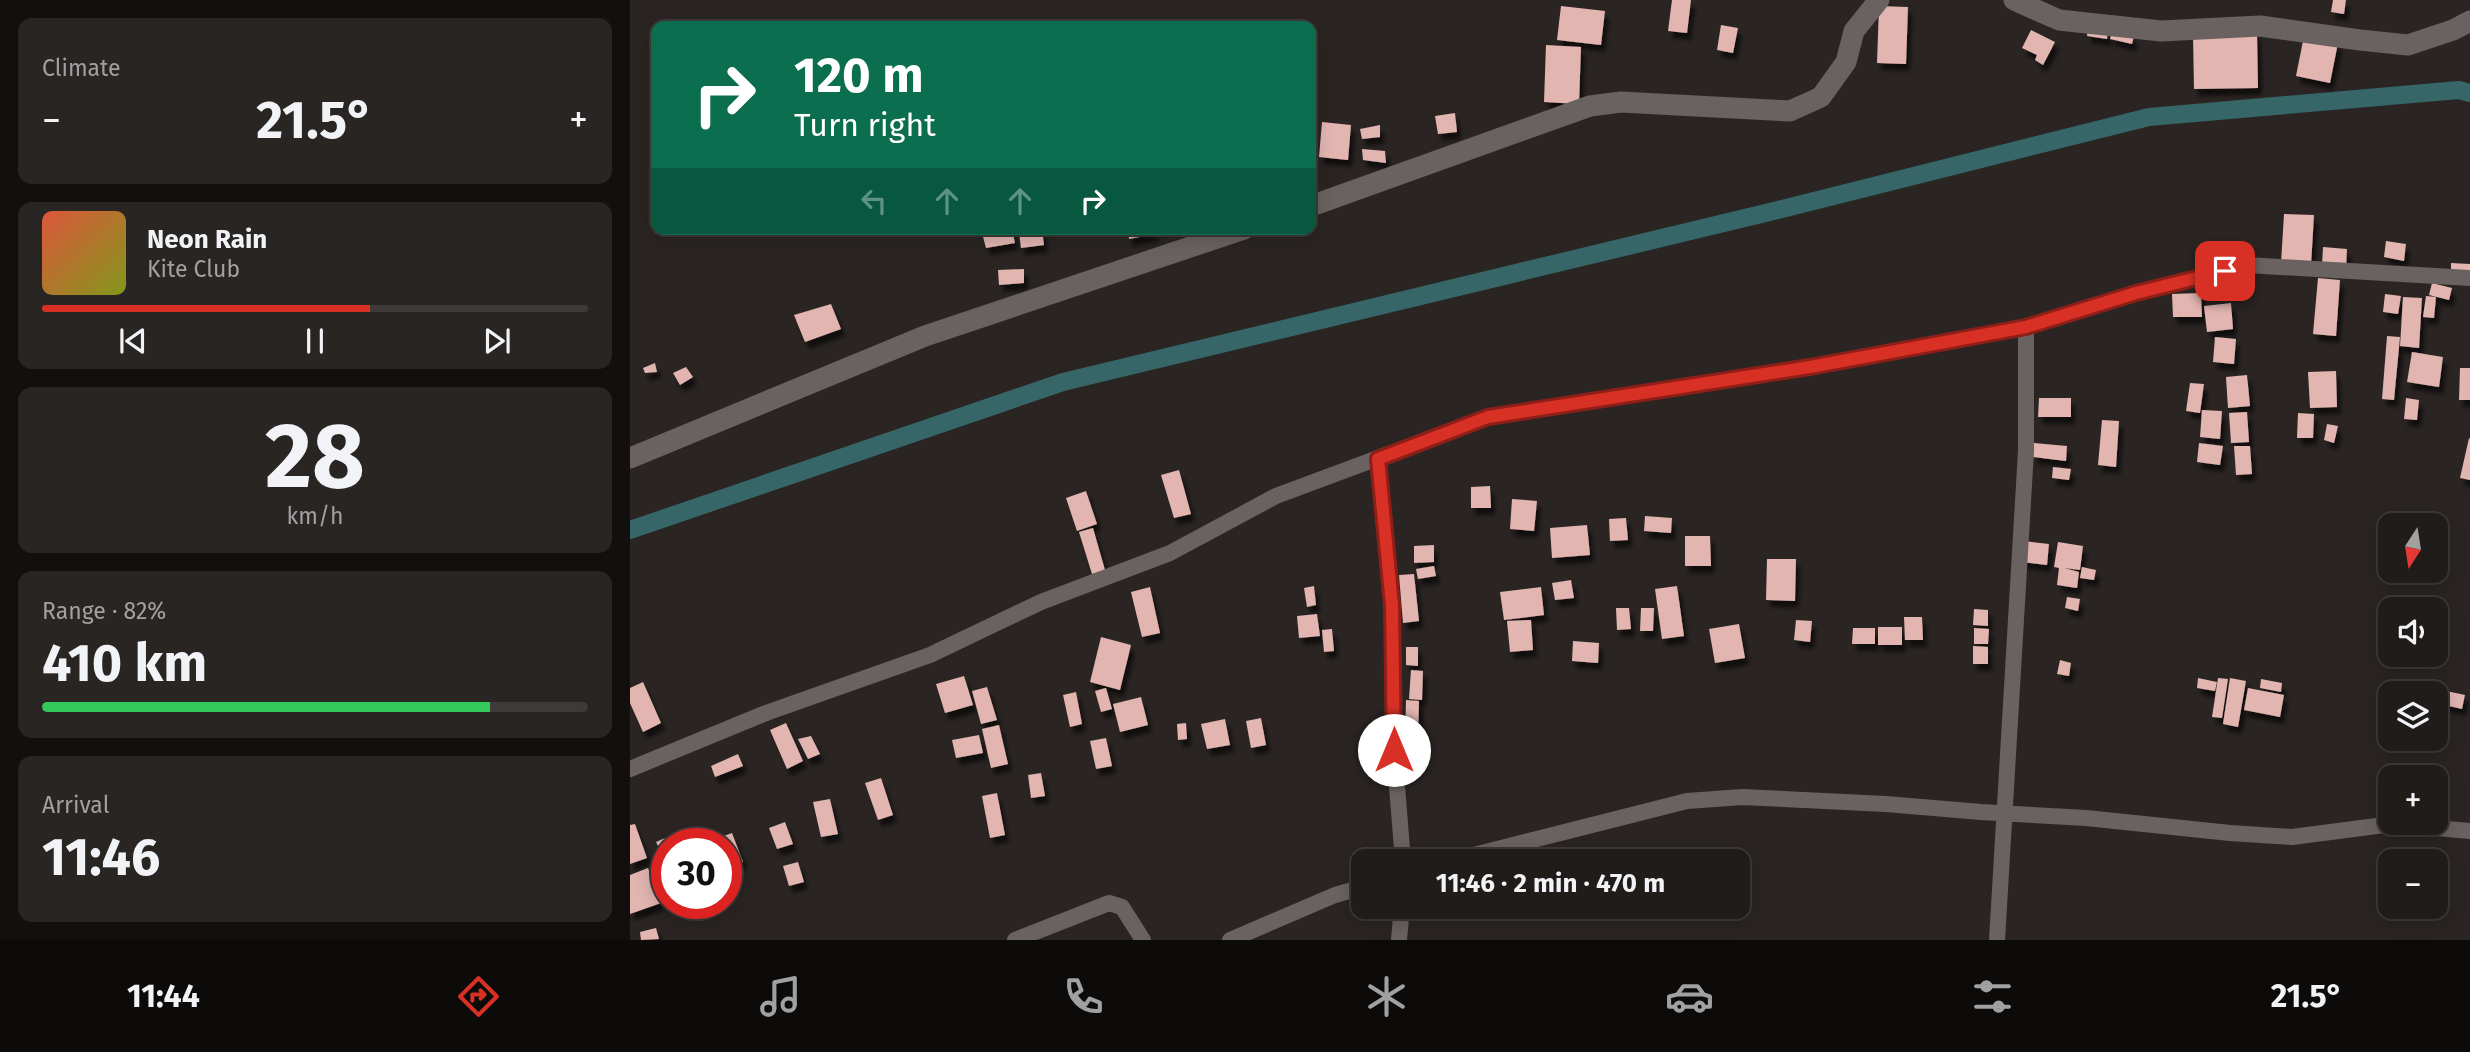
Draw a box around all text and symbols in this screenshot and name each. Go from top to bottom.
text: 120 m [794,46,924,105]
icon: right [679,49,770,140]
text: Climate [42,54,121,82]
text: 21.5° [256,89,374,152]
text: − [42,97,61,143]
text: + [569,97,588,143]
text: Turn right [794,106,936,144]
icon: left [855,182,893,220]
icon: ahead [928,182,966,220]
icon: ahead [1001,182,1039,220]
icon: right [1074,182,1112,220]
text: Neon Rain [147,224,267,255]
pin [2195,241,2255,301]
icon: arrive [2206,252,2244,290]
text: Kite Club [147,255,240,283]
icon: previous [114,322,152,360]
icon: pause [296,322,334,360]
icon: next [478,322,516,360]
text: 28 [265,402,365,511]
text: km/h [287,502,343,530]
north arrow [2378,513,2448,583]
map controls [2378,513,2448,919]
text: Range · 82% [42,597,166,625]
button: sound [2378,597,2448,667]
text: 410 km [42,632,207,695]
button: layers [2378,681,2448,751]
position arrow [1357,713,1431,787]
button: + [2378,765,2448,835]
text: Arrival [42,791,109,819]
text: 11:46 [42,826,160,889]
speed limit sign: 30 [651,828,742,919]
button: − [2378,849,2448,919]
text: 11:46 · 2 min · 470 m [1436,868,1665,899]
icon: directions [454,972,503,1021]
icon: music [756,972,805,1021]
icon: phone [1059,972,1108,1021]
icon: climate [1362,972,1411,1021]
icon: car [1665,972,1714,1021]
icon: filters [1968,972,2017,1021]
text: 11:44 [127,977,200,1015]
text: 21.5° [2271,977,2343,1015]

